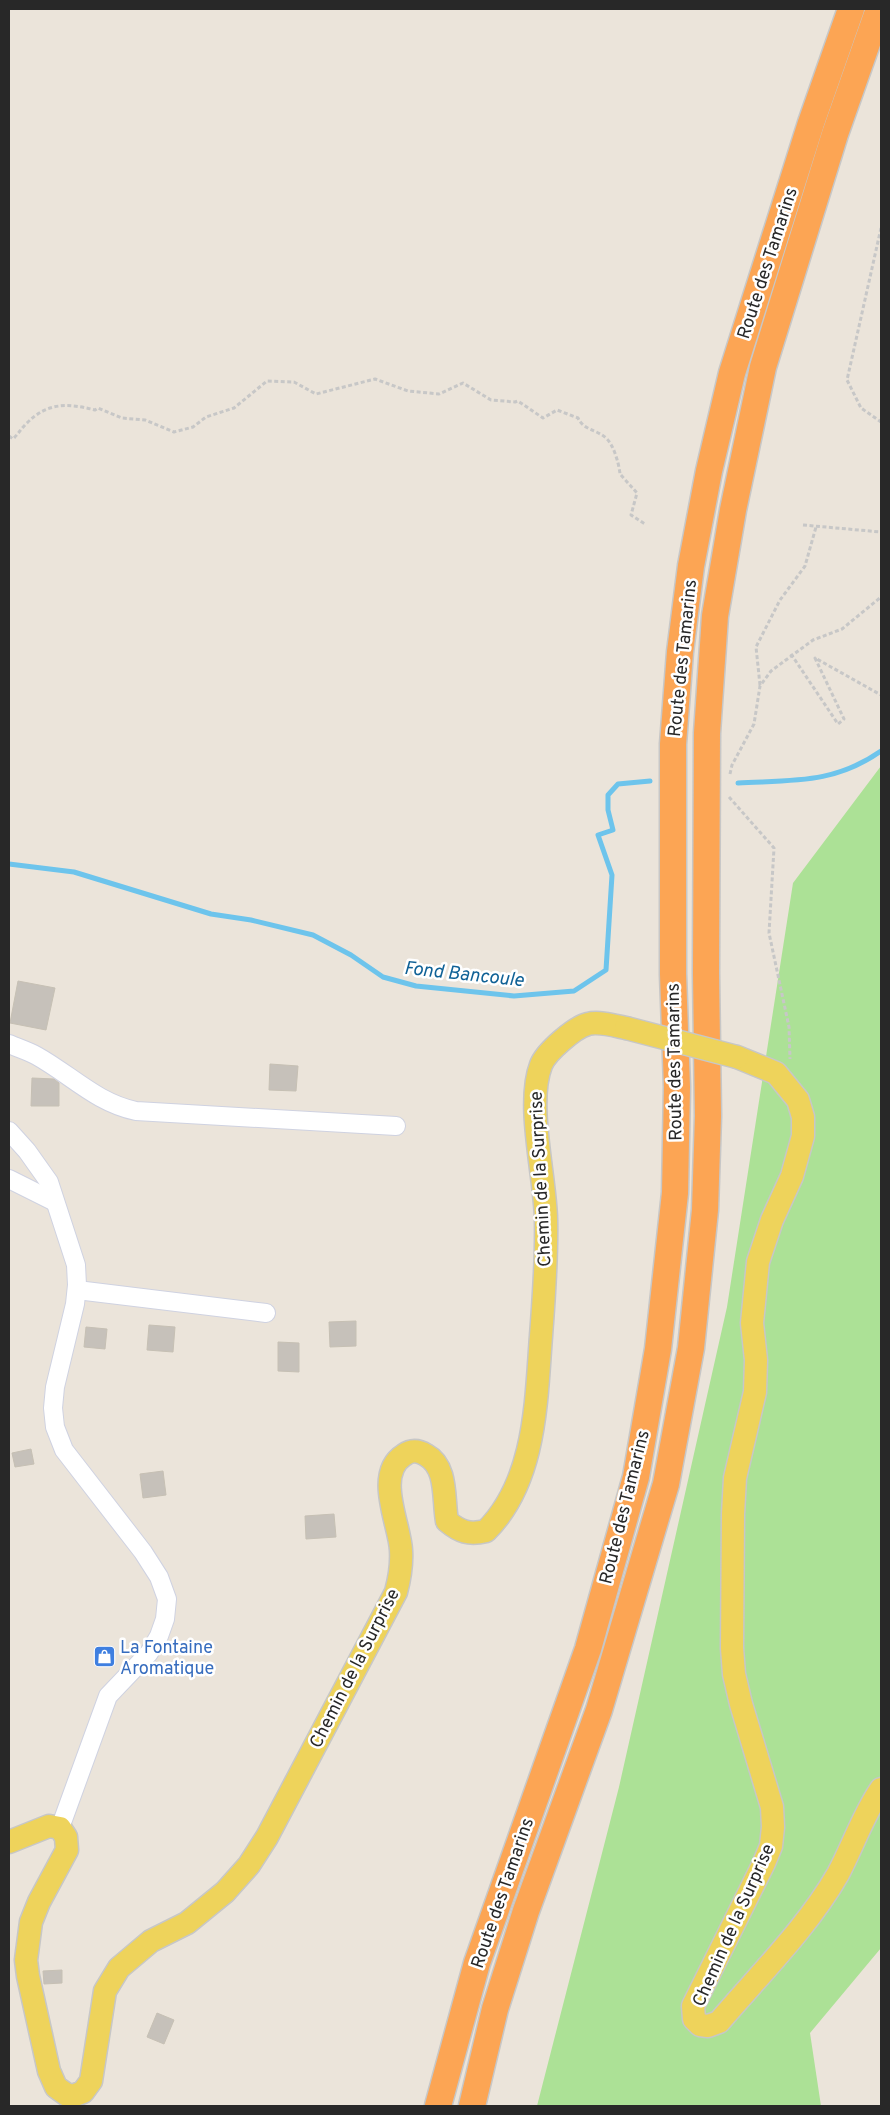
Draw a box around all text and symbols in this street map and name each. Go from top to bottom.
street label: Route des Tamarins [733,185,804,342]
street label: Route des Tamarins [664,578,703,738]
water label: Fond Bancoule [403,957,525,993]
street label: Route des Tamarins [663,983,688,1141]
street label: Chemin de la Surprise [525,1090,558,1267]
street label: Route des Tamarins [595,1428,656,1587]
street label: Chemin de la Surprise [305,1585,406,1752]
place label: La Fontaine Aromatique [120,1637,214,1681]
shop icon: La Fontaine Aromatique [92,1645,116,1669]
street label: Route des Tamarins [467,1815,540,1972]
street label: Chemin de la Surprise [688,1841,781,2011]

